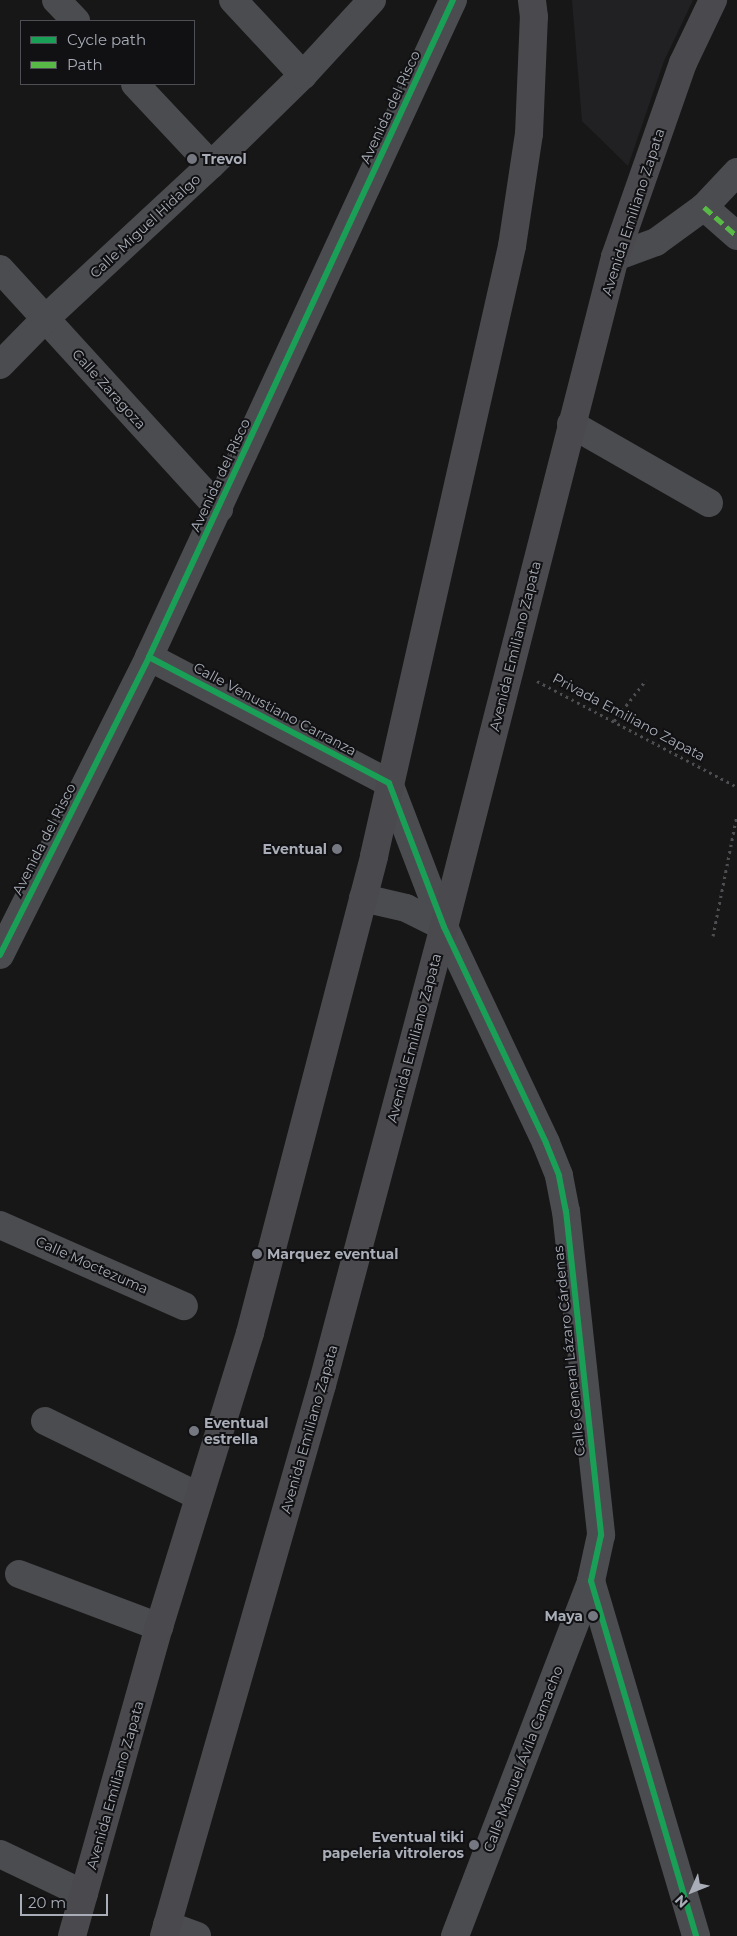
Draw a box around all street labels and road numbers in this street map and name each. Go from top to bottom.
street label: Avenida del Risco [356,48,424,166]
street label: Avenida Emiliano Zapata [598,126,668,298]
street label: Calle Miguel Hidalgo [86,170,204,282]
street label: Calle Zaragoza [69,345,149,433]
street label: Avenida del Risco [186,416,254,534]
street label: Avenida Emiliano Zapata [486,559,544,733]
street label: Calle Venustiano Carranza [191,659,359,759]
street label: Privada Emiliano Zapata [550,670,708,764]
street label: Avenida del Risco [9,780,79,898]
street label: Avenida Emiliano Zapata [383,952,445,1124]
street label: Calle Moctezuma [33,1233,151,1297]
street label: Calle General Lázaro Cárdenas [550,1245,588,1457]
street label: Avenida Emiliano Zapata [277,1343,341,1515]
street label: Calle Manuel Ávila Camacho [480,1664,566,1854]
street label: Avenida Emiliano Zapata [83,1699,147,1871]

